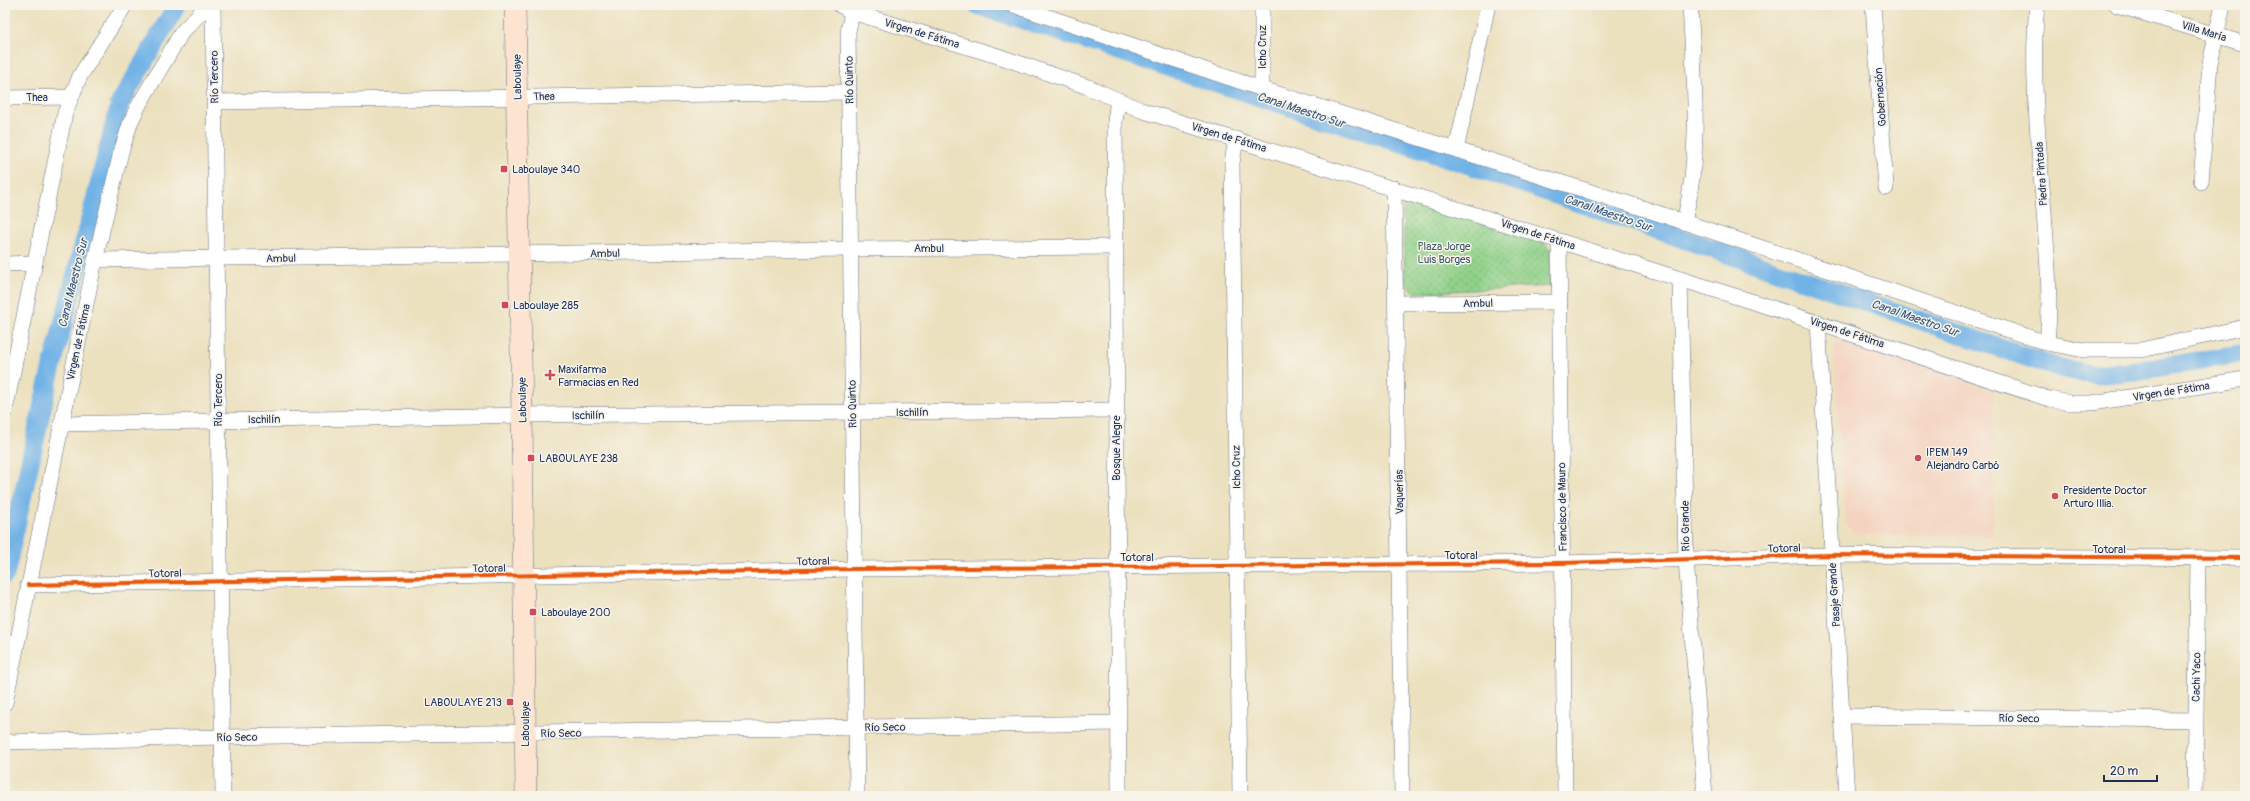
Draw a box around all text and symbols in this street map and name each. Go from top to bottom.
street label: Virgen de Fátima [883,16,961,51]
street label: Villa María [2180,18,2228,44]
street label: Icho Cruz [1256,25,1269,69]
street label: Río Tercero [208,50,221,104]
street label: Laboulaye [511,53,524,100]
street label: Río Quinto [843,56,856,104]
street label: Gobernación [1872,67,1889,127]
water label: Canal Maestro Sur [1255,89,1348,132]
street label: Thea [533,90,555,103]
street label: Thea [26,91,48,104]
street label: Virgen de Fátima [1190,120,1268,155]
street label: Piedra Pintada [2033,141,2050,207]
place label: Laboulaye 340 [512,163,580,176]
marker: Laboulaye 340 [499,164,509,174]
water label: Canal Maestro Sur [1562,192,1655,236]
street label: Virgen de Fátima [1499,216,1577,253]
water label: Canal Maestro Sur [55,235,92,329]
park label: Plaza Jorge Luis Borges [1417,240,1471,266]
street label: Ambul [914,242,944,255]
street label: Ambul [590,247,620,260]
street label: Ambul [266,252,296,265]
street label: Ambul [1463,297,1493,310]
water label: Canal Maestro Sur [1869,297,1962,341]
place label: Laboulaye 285 [513,299,579,312]
marker: Laboulaye 285 [500,300,510,310]
street label: Virgen de Fátima [64,303,93,382]
street label: Virgen de Fátima [1808,314,1886,351]
place label: Maxifarma Farmacias en Red [558,363,639,389]
marker: Maxifarma Farmacias en Red [545,370,555,380]
street label: Río Tercero [212,373,225,427]
street label: Laboulaye [516,376,529,423]
street label: Virgen de Fátima [2132,379,2211,404]
street label: Río Quinto [846,380,859,428]
street label: Ischilín [896,406,929,419]
street label: Ischilín [572,409,605,422]
street label: Ischilín [248,413,281,426]
street label: Bosque Alegre [1110,415,1123,481]
street label: Icho Cruz [1230,445,1243,489]
place label: IPEM 149 Alejandro Carbó [1926,446,1999,472]
place label: LABOULAYE 238 [539,452,618,465]
marker: LABOULAYE 238 [526,453,536,463]
marker: IPEM 149 Alejandro Carbó [1913,453,1923,463]
street label: Francisco de Mauro [1555,462,1570,552]
street label: Vaquerías [1393,469,1406,515]
place label: Presidente Doctor Arturo Illia. [2063,484,2147,510]
marker: Presidente Doctor Arturo Illia. [2050,491,2060,501]
street label: Río Grande [1679,500,1692,552]
street label: Totoral [1767,541,1801,556]
street label: Totoral [2092,543,2126,556]
street label: Totoral [1444,549,1478,562]
street label: Totoral [1120,551,1154,564]
street label: Totoral [796,555,830,568]
street label: Totoral [472,562,506,575]
street label: Pasaje Grande [1826,562,1843,627]
street label: Totoral [148,567,182,580]
place label: Laboulaye 200 [541,606,610,619]
marker: Laboulaye 200 [528,607,538,617]
street label: Cachi Yaco [2190,652,2203,702]
place label: LABOULAYE 213 [424,696,502,709]
marker: LABOULAYE 213 [505,697,515,707]
street label: Laboulaye [519,700,532,747]
street label: Río Seco [1998,712,2040,725]
street label: Río Seco [864,721,906,734]
street label: Río Seco [540,727,582,740]
street label: Río Seco [216,731,258,744]
scale bar [2104,757,2157,783]
text: 20 m [2110,764,2139,779]

